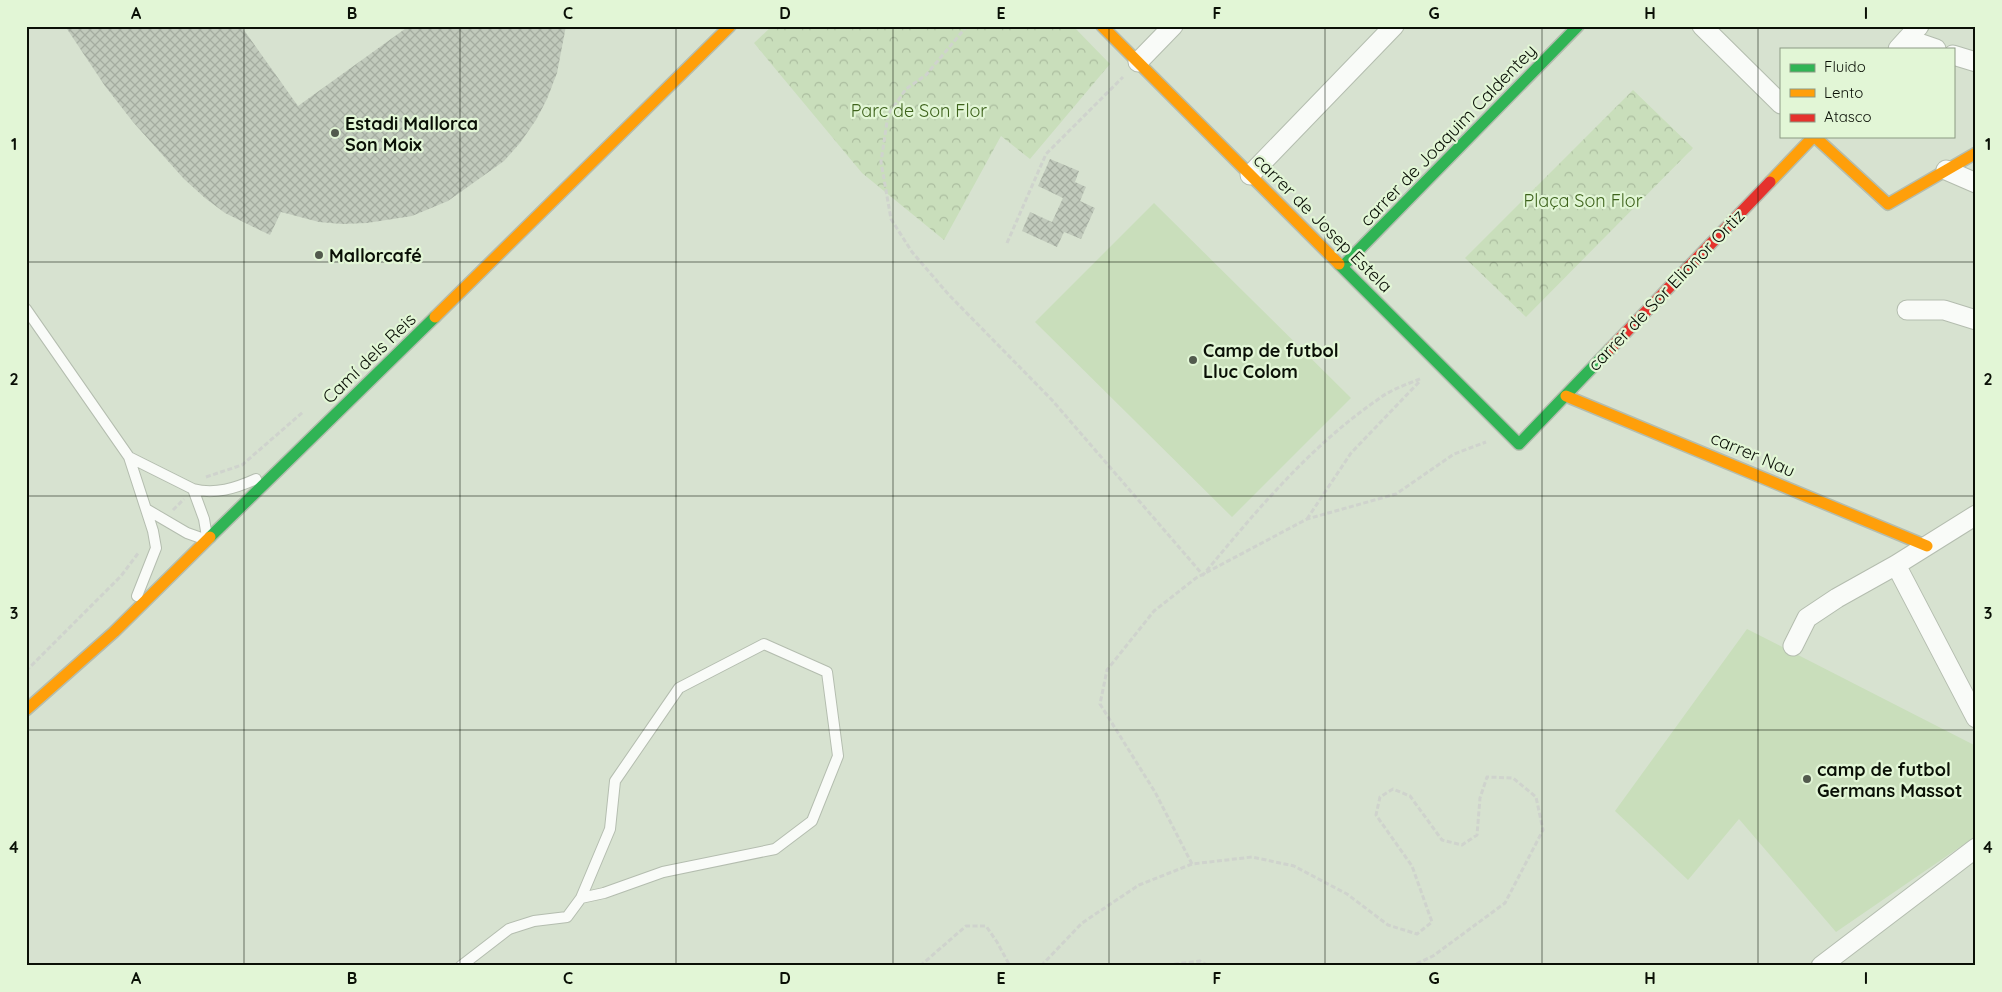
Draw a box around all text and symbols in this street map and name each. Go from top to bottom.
text: A [131,3,142,23]
text: B [347,3,357,23]
text: C [563,3,573,23]
text: D [779,3,791,23]
text: E [996,3,1006,23]
text: F [1213,3,1222,23]
text: G [1428,3,1440,23]
text: H [1644,3,1656,23]
text: I [1864,3,1868,23]
street label: carrer de Joaquim Caldentey [1355,39,1541,231]
legend [1780,48,1954,138]
text: Fluido [1824,57,1866,76]
text: Lento [1824,83,1863,102]
park label: Parc de Son Flor [851,99,987,122]
text: Atasco [1824,107,1872,126]
place label: Estadi Mallorca Son Moix [345,112,478,156]
marker: Estadi Mallorca Son Moix [329,127,341,139]
text: 1 [11,134,17,154]
text: 1 [1985,134,1991,154]
street label: carrer de Josep Estela [1249,149,1397,297]
park label: Plaça Son Flor [1523,189,1643,212]
street label: carrer de Sor Elionor Ortiz [1583,204,1749,376]
place label: Mallorcafé [329,244,422,267]
marker: Mallorcafé [313,249,325,261]
street label: Camí dels Reis [318,308,420,408]
place label: Camp de futbol Lluc Colom [1203,339,1339,383]
marker: Camp de futbol Lluc Colom [1187,354,1199,366]
text: 2 [9,369,19,389]
text: 2 [1983,369,1993,389]
street label: carrer Nau [1707,426,1799,482]
text: 3 [10,603,18,623]
text: 3 [1984,603,1992,623]
place label: camp de futbol Germans Massot [1817,758,1962,802]
marker: camp de futbol Germans Massot [1801,773,1813,785]
text: 4 [9,837,19,857]
text: 4 [1983,837,1993,857]
text: A [131,968,142,988]
text: B [347,968,357,988]
text: C [563,968,573,988]
text: D [779,968,791,988]
text: E [996,968,1006,988]
text: F [1213,968,1222,988]
text: G [1428,968,1440,988]
text: H [1644,968,1656,988]
text: I [1864,968,1868,988]

